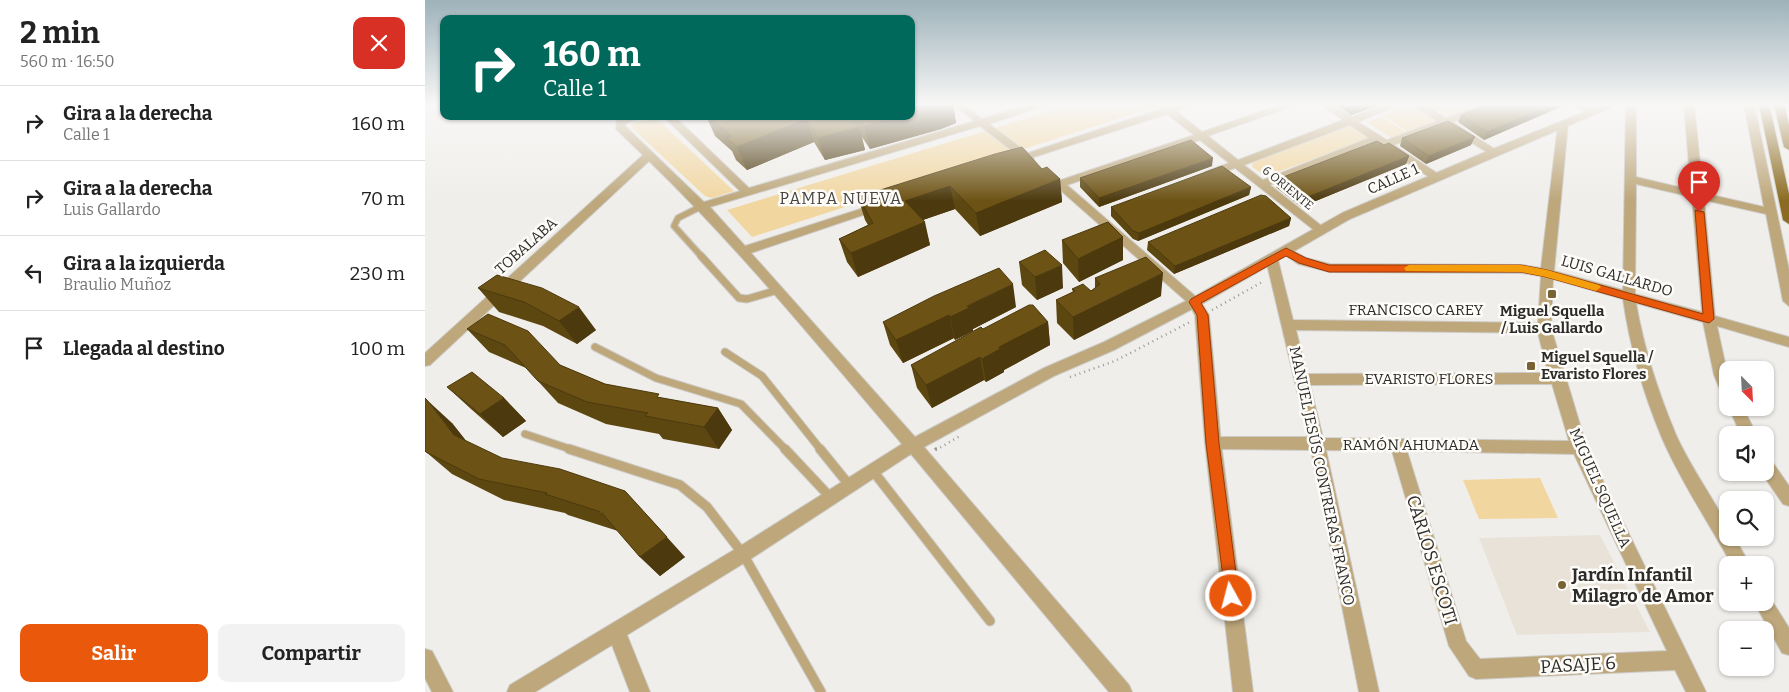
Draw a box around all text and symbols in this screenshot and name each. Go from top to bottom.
text: 2 min [20,15,100,51]
button: close [353,17,405,69]
text: 160 m [543,33,641,75]
icon: right [460,35,525,100]
text: 560 m · 16:50 [20,52,115,71]
text: Calle 1 [543,75,607,102]
text: Gira a la derecha [63,102,212,125]
icon: right [20,109,48,137]
text: 160 m [352,112,405,135]
text: Calle 1 [63,125,109,144]
street label: CALLE 1 [1365,160,1421,198]
pin [1678,161,1720,212]
street label: 6 ORIENTE [1260,163,1316,213]
icon: arrive [1685,168,1713,196]
text: Gira a la derecha [63,177,212,200]
icon: right [20,184,48,212]
text: 70 m [362,187,405,210]
district label: PAMPA NUEVA [780,189,902,208]
text: Luis Gallardo [63,200,161,219]
street label: TOBALABA [491,213,561,278]
street label: LUIS GALLARDO [1559,251,1675,301]
text: Gira a la izquierda [63,252,225,275]
icon: left [20,259,48,287]
text: 230 m [350,262,405,285]
text: Braulio Muñoz [63,275,171,294]
marker: Miguel Squella / Luis Gallardo [1546,288,1558,300]
street label: FRANCISCO CAREY [1349,301,1484,319]
place label: Miguel Squella / Luis Gallardo [1500,302,1605,337]
icon: arrive [20,334,48,362]
text: Llegada al destino [63,337,225,360]
text: 100 m [351,337,405,360]
street label: MANUEL JESÚS CONTRERAS FRANCO [1286,345,1358,607]
place label: Miguel Squella / Evaristo Flores [1541,348,1654,383]
marker: Miguel Squella / Evaristo Flores [1525,360,1537,372]
north arrow [1719,361,1774,416]
map controls [1719,361,1774,676]
street label: EVARISTO FLORES [1364,370,1494,388]
street label: MIGUEL SQUELLA [1566,425,1635,551]
button: sound [1719,426,1774,481]
street label: RAMÓN AHUMADA [1343,436,1480,454]
button: search [1719,491,1774,546]
street label: CARLOS ESCOTI [1402,493,1462,627]
button: + [1719,556,1774,611]
place label: Jardín Infantil Milagro de Amor [1571,564,1714,607]
position arrow [1204,569,1256,621]
marker: Jardín Infantil Milagro de Amor [1556,579,1568,591]
button: − [1719,621,1774,676]
button: Salir [20,624,208,682]
button: Compartir [218,624,405,682]
street label: PASAJE 6 [1540,652,1616,678]

